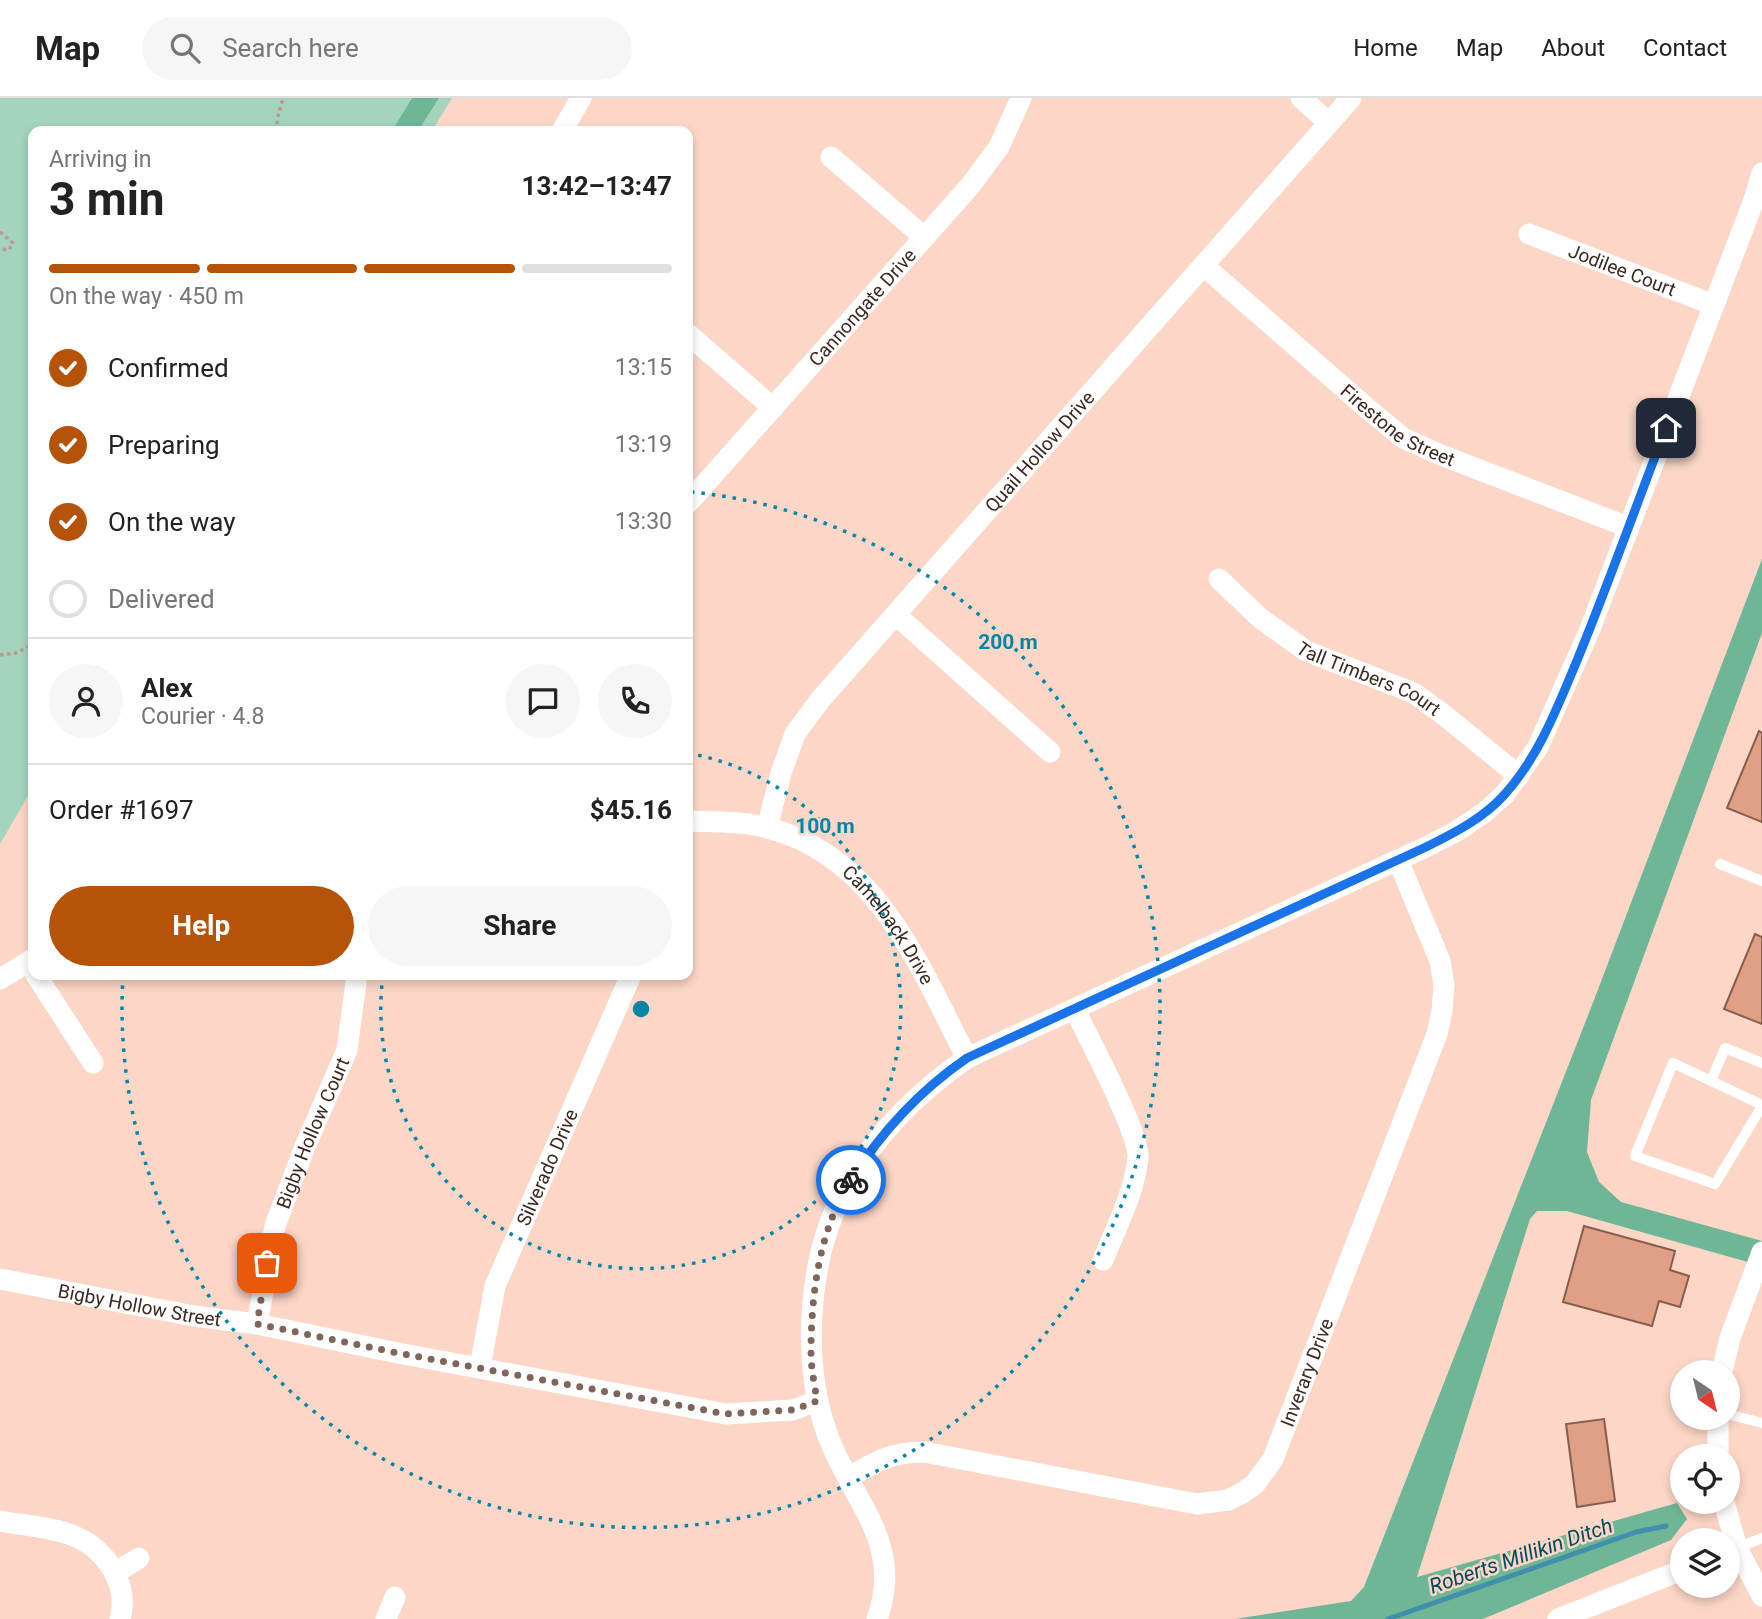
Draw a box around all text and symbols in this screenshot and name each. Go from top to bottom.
search box [142,17,632,80]
text: Map [35,29,100,68]
icon: search [166,29,204,67]
text: Search here [222,33,359,63]
text: Home [1353,34,1418,62]
text: Map [1456,34,1503,62]
text: About [1541,34,1605,62]
text: Contact [1643,34,1727,62]
text: Arriving in [49,146,152,173]
text: 13:42–13:47 [522,171,672,201]
text: 3 min [49,172,165,226]
street label: Jodilee Court [1565,239,1679,301]
street label: Cannongate Drive [804,244,921,371]
text: On the way · 450 m [49,283,244,310]
icon: check [49,349,87,387]
text: Confirmed [108,353,229,383]
text: 13:15 [615,354,672,381]
street label: Firestone Street [1336,379,1458,471]
street label: Quail Hollow Drive [980,386,1099,517]
pin [1636,398,1696,458]
icon: home [1647,409,1685,447]
icon: check [49,426,87,464]
text: Preparing [108,430,220,460]
text: 13:19 [615,431,672,458]
icon: check [49,503,87,541]
text: On the way [108,507,236,537]
text: 13:30 [615,508,672,535]
text: Delivered [108,584,215,614]
text: 200 m [978,630,1038,654]
street label: Tall Timbers Court [1292,636,1446,720]
button: person [49,664,123,738]
button: chat [506,664,580,738]
button: phone [598,664,672,738]
text: Alex [141,673,193,703]
text: Courier · 4.8 [141,703,264,730]
text: Order #1697 [49,795,194,825]
text: $45.16 [590,795,672,825]
text: 100 m [795,814,855,838]
street label: Camelback Drive [838,860,939,988]
button: Help [49,886,354,966]
button: Share [368,886,672,966]
centre of rings [629,997,653,1021]
street label: Bigby Hollow Court [271,1054,354,1212]
street label: Silverado Drive [511,1105,583,1229]
courier [816,1145,886,1215]
icon: bike [832,1161,870,1199]
pin [237,1233,297,1293]
icon: bag [248,1244,286,1282]
street label: Bigby Hollow Street [56,1279,222,1331]
street label: Inverary Drive [1275,1315,1338,1430]
north arrow [1670,1360,1740,1430]
map controls [1670,1360,1740,1598]
button: locate [1670,1444,1740,1514]
water label: Roberts Millikin Ditch [1426,1513,1616,1599]
button: layers [1670,1528,1740,1598]

